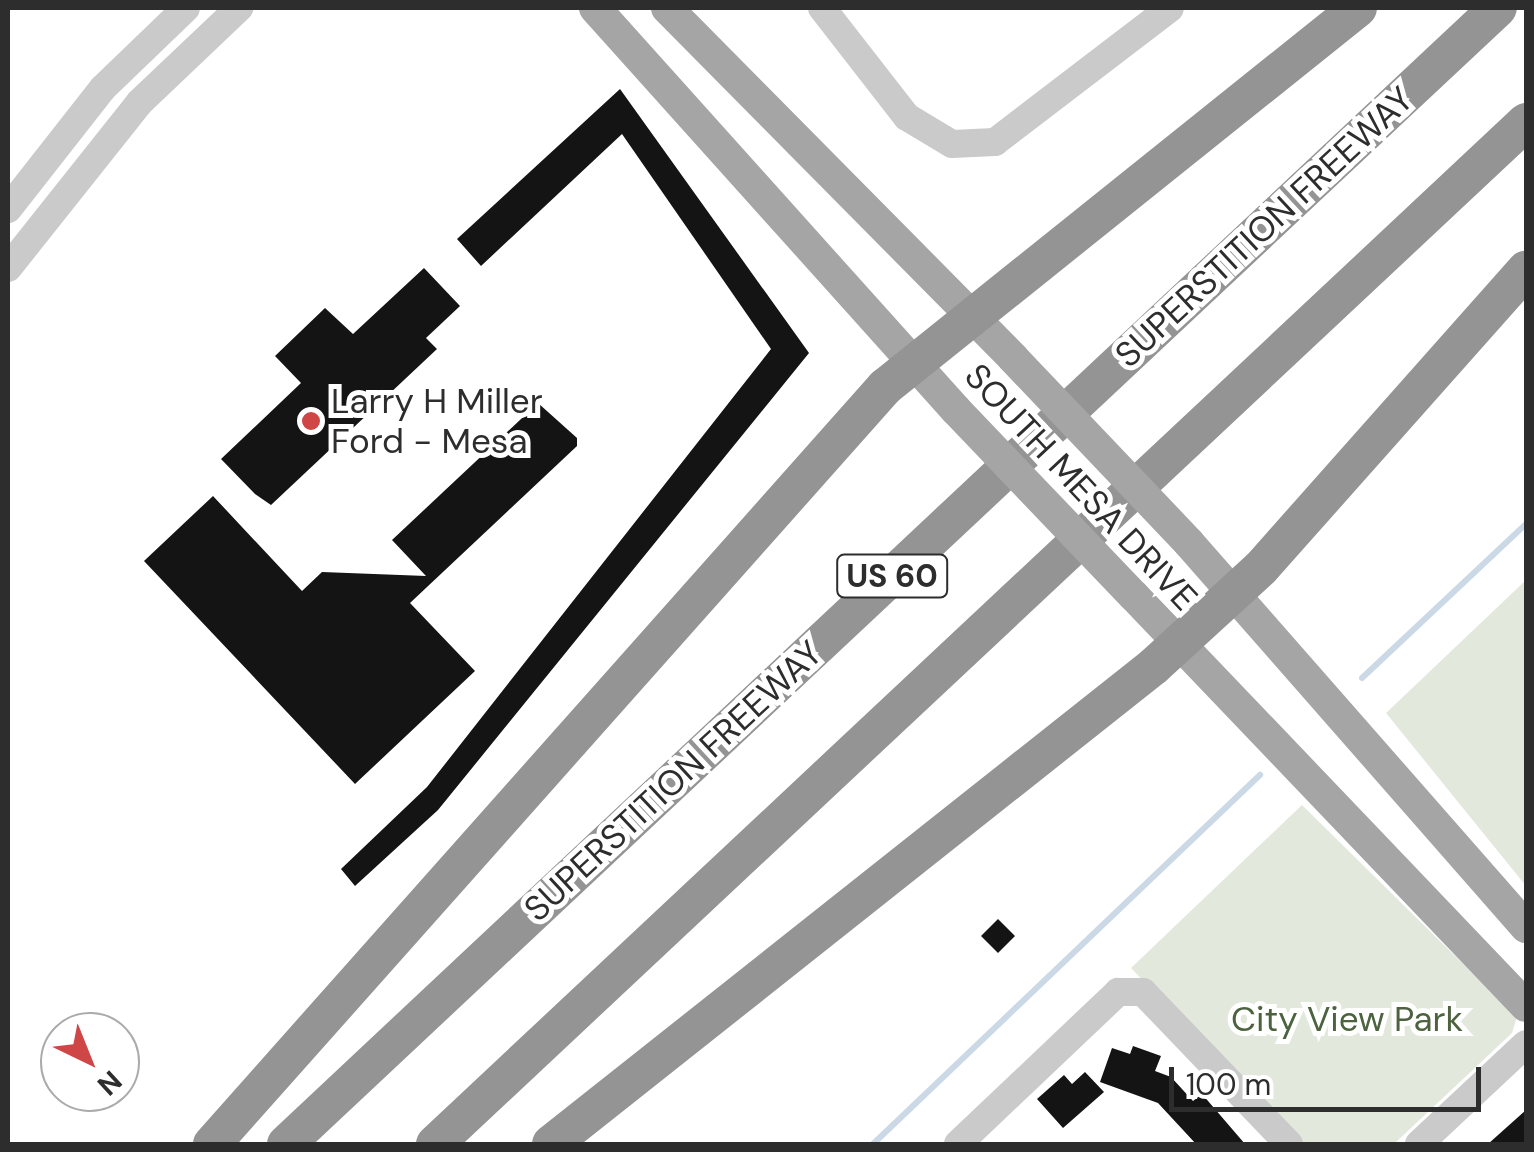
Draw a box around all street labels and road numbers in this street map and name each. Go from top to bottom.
street label: SUPERSTITION FREEWAY [1107,78,1421,376]
street label: SOUTH MESA DRIVE [956,355,1206,619]
road number: US 60 [834,549,950,603]
street label: SUPERSTITION FREEWAY [516,632,830,930]

